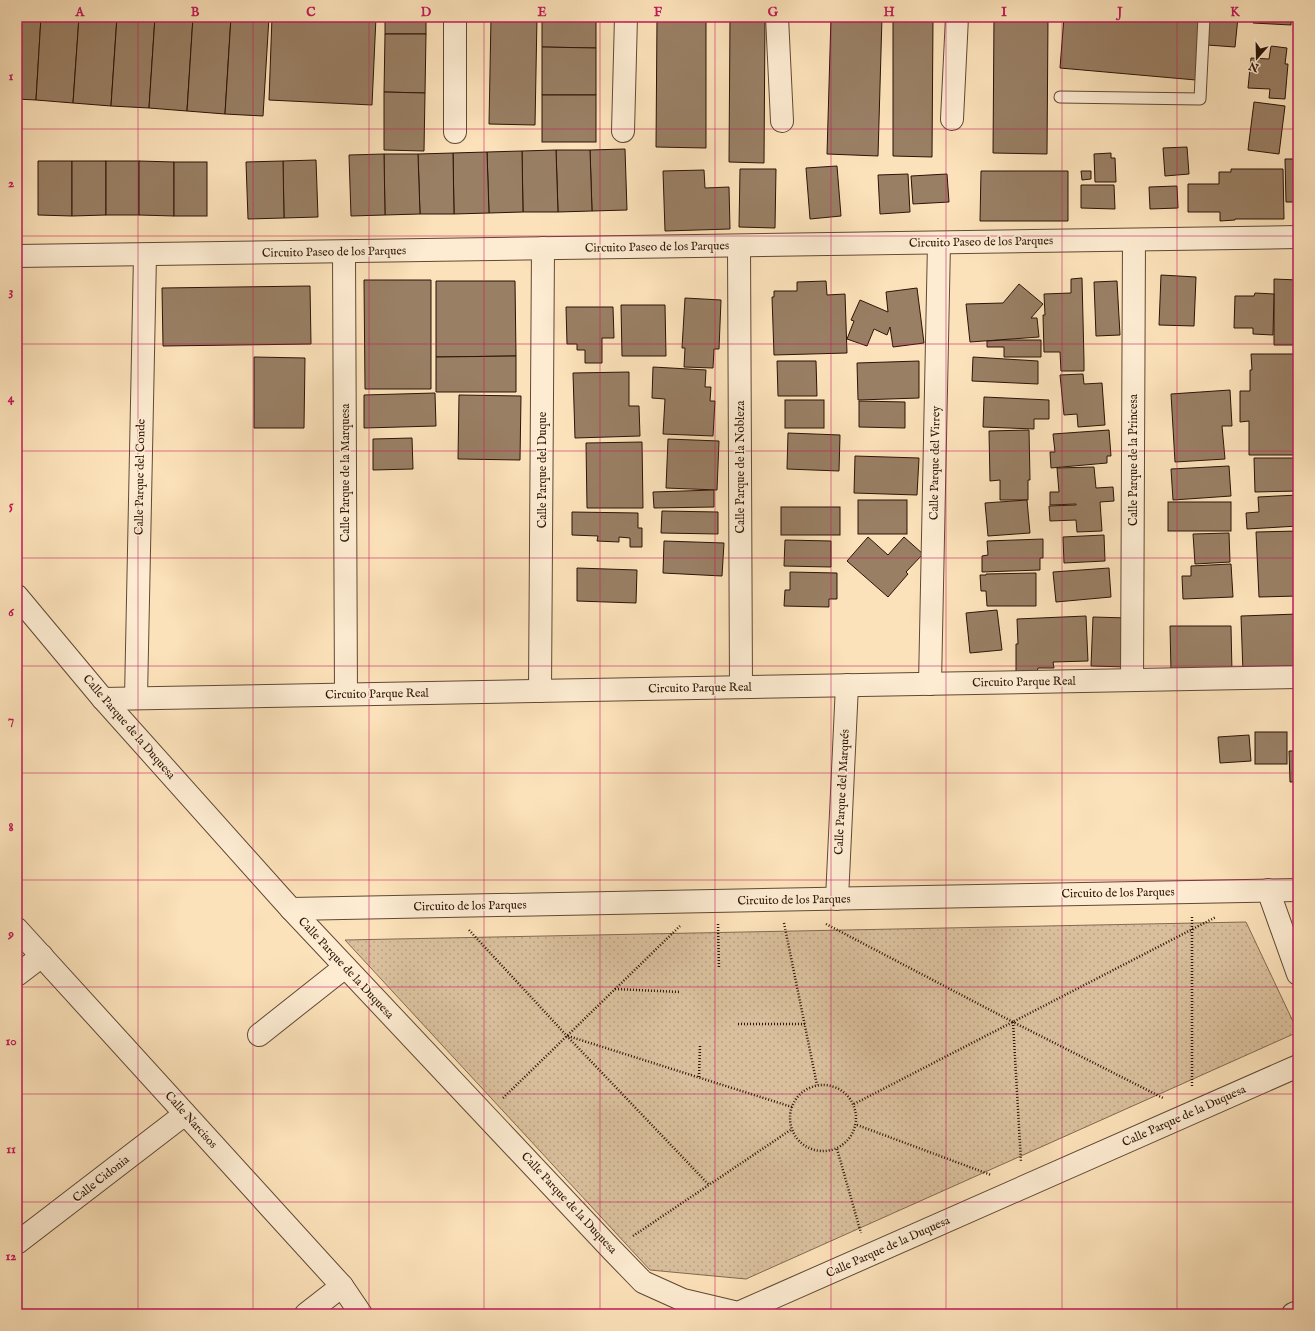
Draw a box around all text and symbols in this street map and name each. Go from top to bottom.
text: A [75,4,86,21]
text: B [191,4,200,21]
text: C [306,4,316,21]
text: D [421,4,432,21]
text: E [537,4,547,21]
text: F [654,4,663,21]
text: G [768,4,779,21]
text: H [883,4,895,21]
text: I [1001,4,1007,21]
text: J [1115,4,1123,21]
text: K [1230,4,1240,21]
north arrow [1237,38,1277,78]
text: N [1247,58,1262,75]
text: 1 [9,68,14,85]
text: 2 [8,175,14,192]
street label: Circuito Paseo de los Parques [909,233,1053,252]
street label: Circuito Paseo de los Parques [585,238,729,257]
street label: Circuito Paseo de los Parques [262,243,406,262]
text: 3 [9,283,14,300]
text: 4 [8,390,15,407]
street label: Calle Parque de la Princesa [1126,393,1142,526]
street label: Calle Parque de la Nobleza [733,400,749,534]
street label: Calle Parque de la Marquesa [338,403,354,542]
street label: Calle Parque del Virrey [927,406,944,520]
street label: Calle Parque del Duque [535,411,551,528]
street label: Calle Parque del Conde [131,418,150,535]
text: 5 [9,497,14,514]
text: 6 [8,604,14,621]
street label: Calle Parque de la Duquesa [79,672,179,784]
street label: Circuito Parque Real [972,674,1077,691]
street label: Circuito Parque Real [648,680,753,697]
street label: Circuito Parque Real [325,686,430,703]
text: 7 [8,712,14,729]
street label: Calle Parque del Marqués [831,729,854,855]
text: 8 [8,819,14,836]
street label: Circuito de los Parques [1061,885,1175,902]
street label: Circuito de los Parques [737,892,851,909]
street label: Circuito de los Parques [413,898,527,915]
street label: Calle Parque de la Duquesa [294,914,398,1023]
text: 9 [7,926,14,943]
text: 10 [5,1033,17,1050]
street label: Calle Parque de la Duquesa [1120,1082,1249,1151]
street label: Calle Narcisos [162,1088,220,1152]
text: 11 [6,1141,16,1158]
street label: Calle Parque de la Duquesa [517,1149,621,1258]
street label: Calle Cidonia [70,1152,133,1206]
street label: Calle Parque de la Duquesa [824,1213,953,1282]
text: 12 [6,1248,16,1265]

